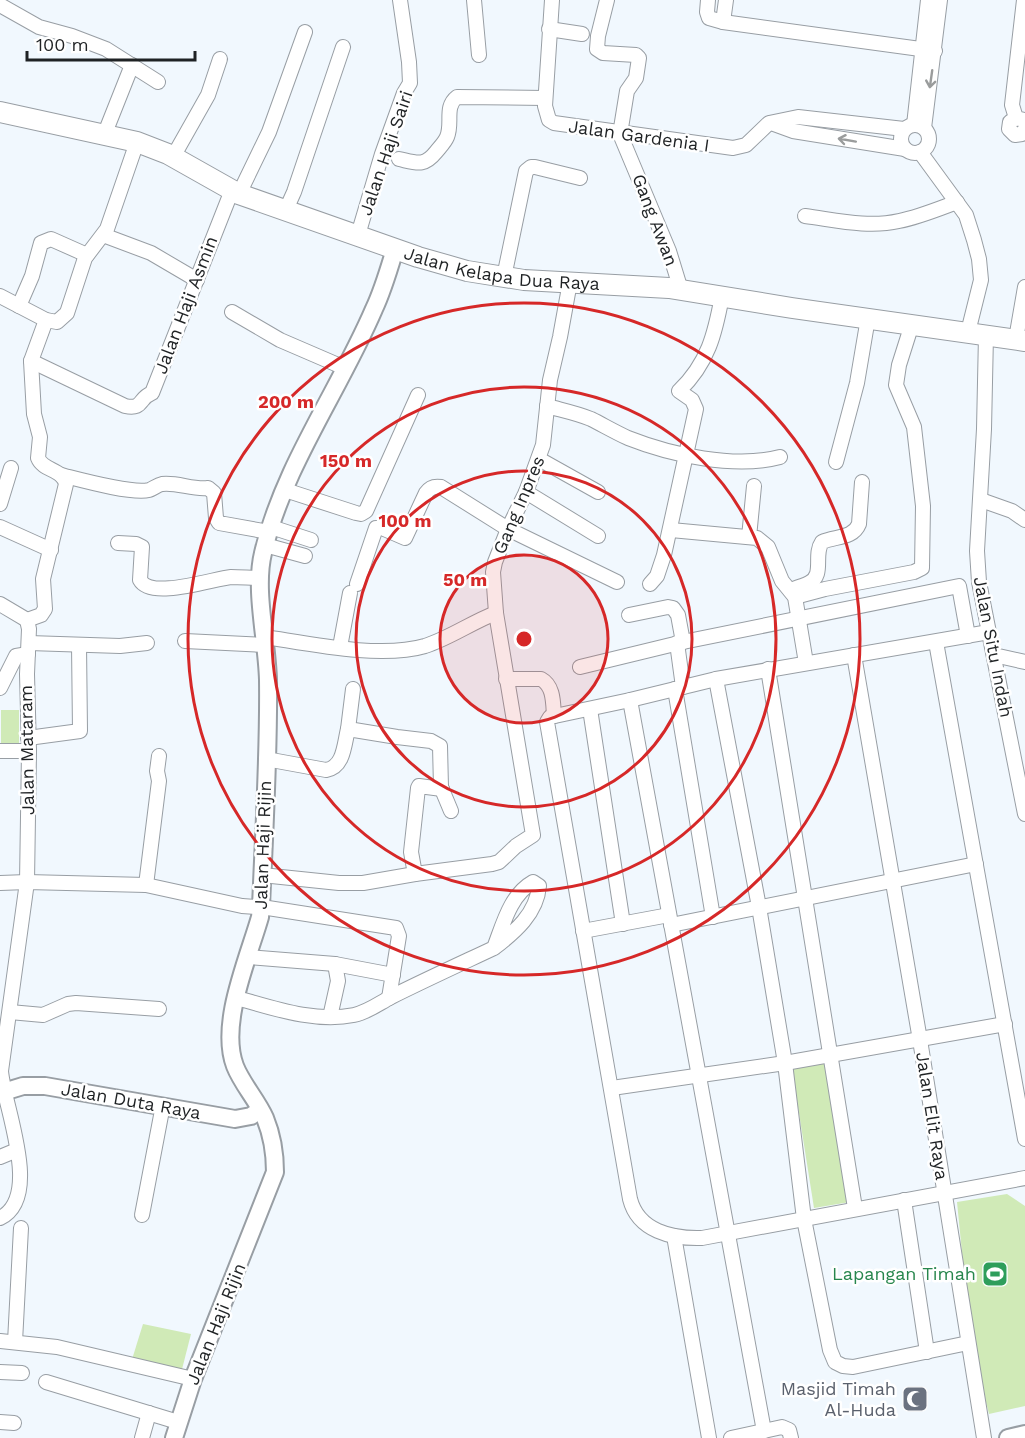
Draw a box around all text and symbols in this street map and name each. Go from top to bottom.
scale bar [27,24,195,62]
text: 100 m [36,34,89,55]
one-way arrow [925,69,936,88]
street label: Jalan Haji Sairi [354,88,417,218]
street label: Jalan Gardenia I [567,115,711,156]
one-way arrow [838,134,857,145]
street label: Gang Awan [628,171,683,269]
street label: Jalan Haji Asmin [150,233,221,377]
street label: Jalan Kelapa Dua Raya [402,242,600,294]
text: 200 m [258,391,314,412]
text: 150 m [320,450,372,471]
street label: Gang Inpres [488,453,549,557]
text: 100 m [378,510,432,531]
text: 50 m [443,569,487,590]
street label: Jalan Situ Indah [970,575,1017,719]
centre of rings [514,629,534,649]
street label: Jalan Mataram [15,685,38,815]
street label: Jalan Haji Rijin [250,780,275,910]
street label: Jalan Elit Raya [912,1050,953,1181]
street label: Jalan Duta Raya [60,1078,203,1123]
sports icon: Lapangan Timah [980,1259,1010,1289]
street label: Jalan Haji Rijin [182,1260,250,1388]
place label: Lapangan Timah [832,1263,976,1284]
place label: Masjid Timah Al-Huda [781,1378,896,1420]
mosque icon: Masjid Timah Al-Huda [900,1384,930,1414]

